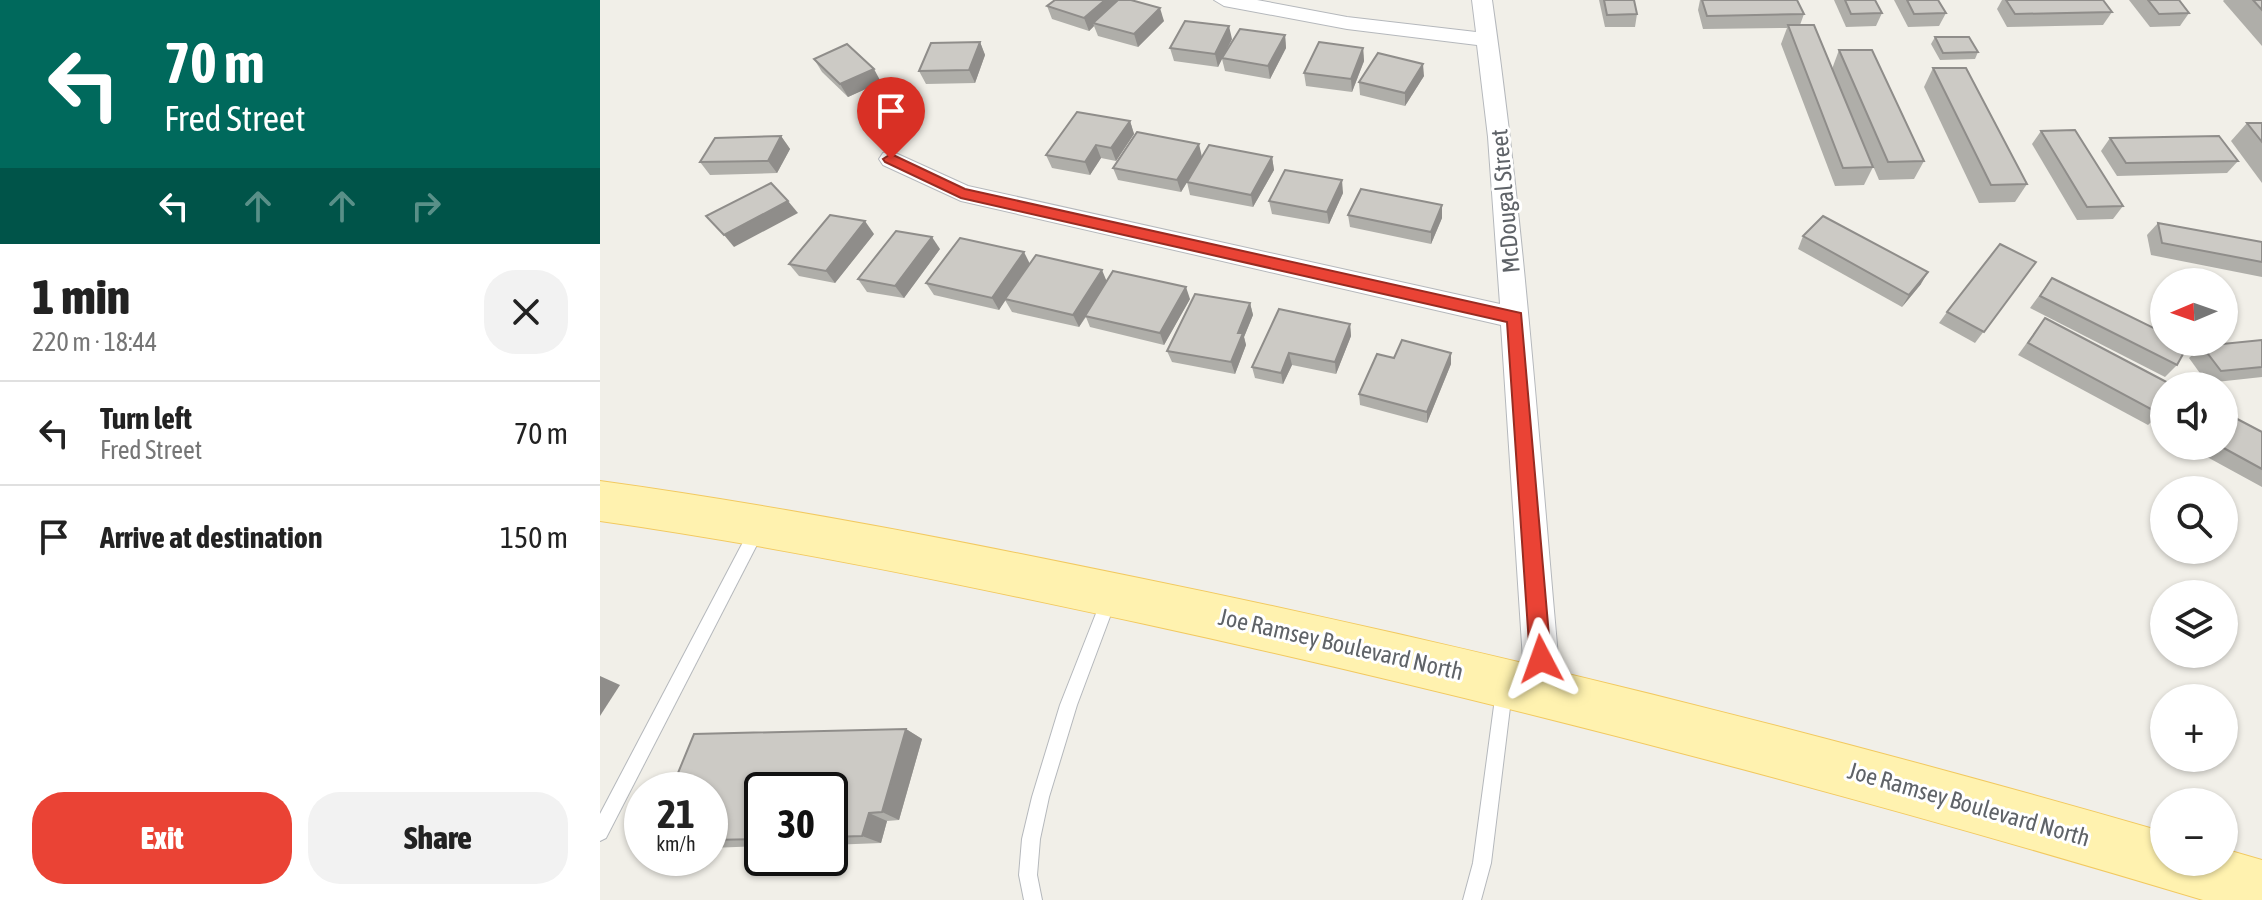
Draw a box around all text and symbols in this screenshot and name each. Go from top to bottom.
text: 70 m [164,31,265,95]
icon: left [32,32,136,136]
pin [857,77,925,159]
icon: arrive [869,89,913,133]
text: Fred Street [164,97,306,139]
street label: McDougal Street [1485,128,1525,274]
icon: left [152,184,196,228]
icon: ahead [236,184,280,228]
icon: ahead [320,184,364,228]
icon: right [404,184,448,228]
north arrow [2150,268,2238,356]
map controls [2150,268,2238,876]
text: 1 min [32,269,130,324]
button: close [484,270,568,354]
text: 220 m · 18:44 [32,327,157,357]
button: sound [2150,372,2238,460]
text: Turn left [100,401,192,435]
icon: left [32,411,76,455]
text: 70 m [514,416,568,450]
text: Fred Street [100,435,202,465]
button: search [2150,476,2238,564]
icon: arrive [32,515,76,559]
text: Arrive at destination [100,520,322,554]
text: 150 m [500,520,568,554]
button: layers [2150,580,2238,668]
street label: Joe Ramsey Boulevard North [1216,603,1466,685]
position arrow [1499,617,1583,701]
button: + [2150,684,2238,772]
street label: Joe Ramsey Boulevard North [1845,757,2093,851]
speed limit sign: 30 [744,772,848,876]
button: − [2150,788,2238,876]
text: 21 [657,791,695,836]
button: Exit [32,792,292,884]
button: Share [308,792,568,884]
text: km/h [656,832,696,855]

